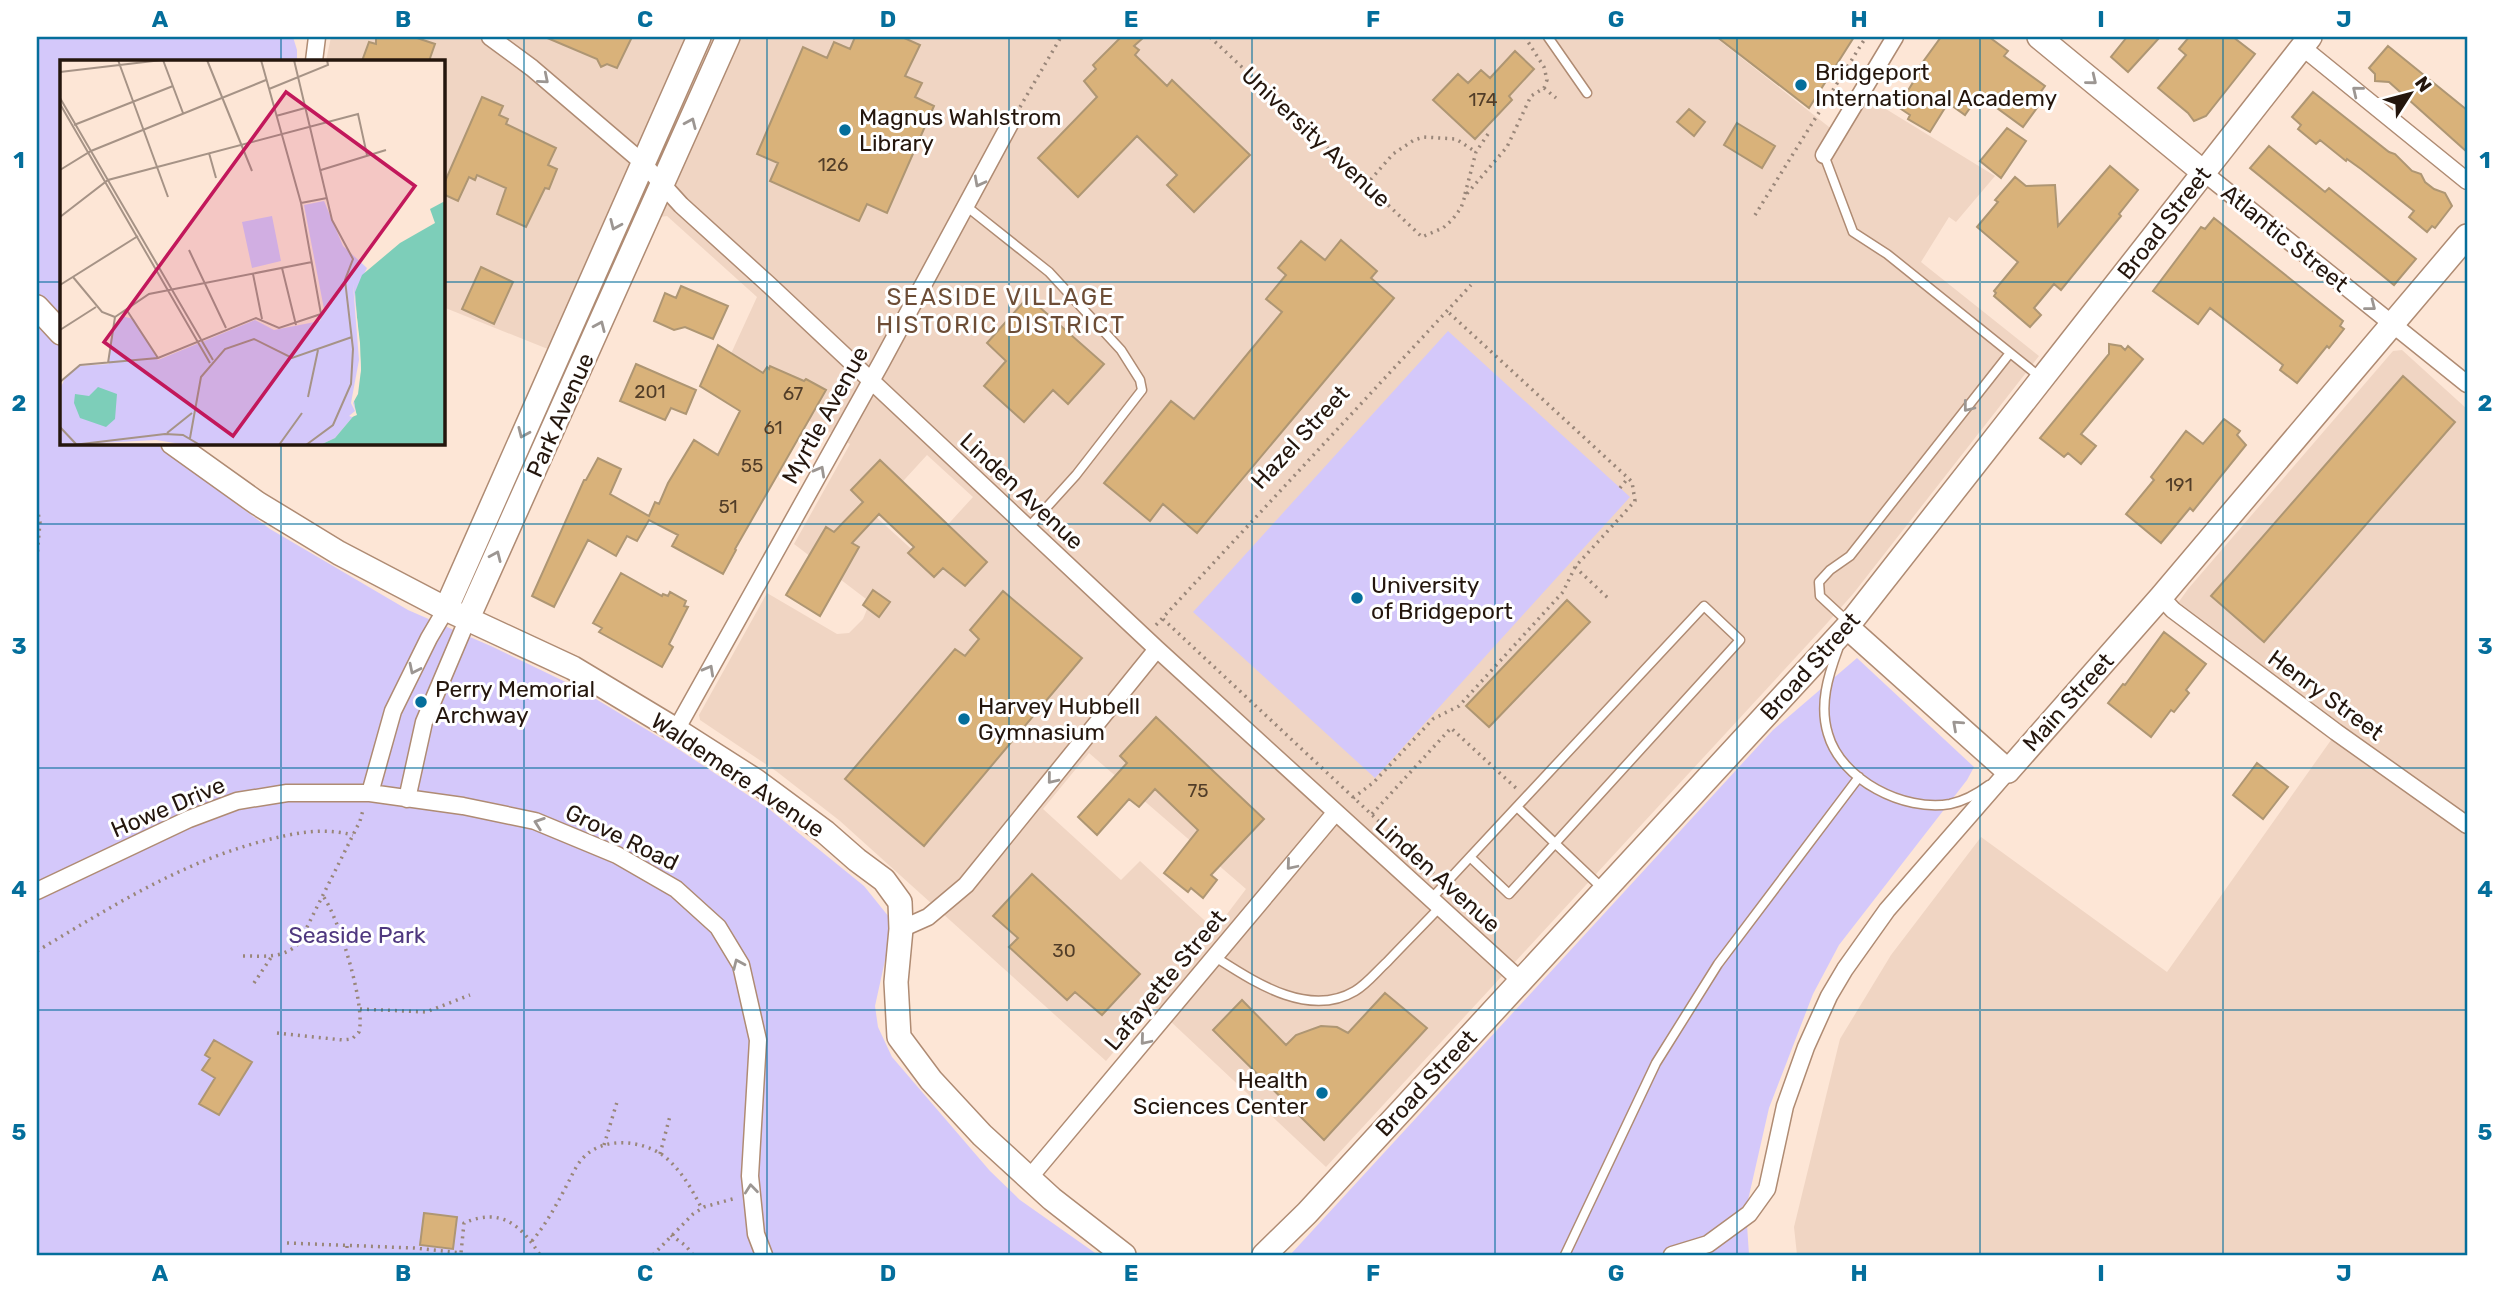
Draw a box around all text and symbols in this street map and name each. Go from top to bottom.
text: A [152,5,169,33]
text: B [395,5,411,33]
text: C [637,5,653,33]
text: D [880,5,896,33]
text: E [1124,5,1138,33]
text: F [1366,5,1380,33]
text: G [1608,5,1624,33]
text: H [1850,5,1868,33]
text: I [2097,5,2105,33]
text: J [2336,5,2352,33]
place label: Bridgeport International Academy [1815,58,2057,112]
inset map [60,60,444,444]
north arrow [2374,60,2444,130]
street label: University Avenue [1236,61,1396,213]
one-way arrow [537,70,549,83]
one-way arrow [2084,72,2097,84]
text: N [2410,72,2437,97]
marker: Bridgeport International Academy [1793,77,1809,93]
one-way arrow [2353,87,2365,100]
house number: 174 [1468,88,1498,111]
place label: Magnus Wahlstrom Library [859,103,1062,157]
one-way arrow [683,118,697,130]
marker: Magnus Wahlstrom Library [837,122,853,138]
text: 1 [13,146,25,174]
text: 1 [2479,146,2491,174]
house number: 126 [818,153,848,176]
street label: Broad Street [2111,161,2217,285]
one-way arrow [974,175,987,187]
street label: Atlantic Street [2216,178,2354,298]
one-way arrow [609,218,623,230]
district label: SEASIDE VILLAGE HISTORIC DISTRICT [876,283,1126,339]
one-way arrow [2364,298,2376,311]
one-way arrow [592,321,606,334]
street label: Myrtle Avenue [776,341,874,489]
street label: Park Avenue [520,348,600,482]
street label: Hazel Street [1245,379,1355,495]
house number: 201 [634,380,666,403]
house number: 67 [783,382,804,405]
text: 2 [12,389,26,417]
text: 2 [2478,389,2492,417]
one-way arrow [1963,399,1976,411]
house number: 61 [763,416,783,439]
one-way arrow [518,426,532,438]
street label: Linden Avenue [954,427,1090,555]
house number: 55 [741,454,763,477]
one-way arrow [812,466,825,479]
house number: 191 [2165,473,2193,496]
house number: 51 [718,495,738,518]
one-way arrow [488,551,502,563]
place label: University of Bridgeport [1371,571,1513,625]
marker: University of Bridgeport [1349,590,1365,606]
street label: Broad Street [1754,606,1866,726]
text: 3 [11,632,27,660]
text: 3 [2477,632,2493,660]
street label: Henry Street [2263,644,2389,746]
street label: Main Street [2017,647,2119,757]
one-way arrow [408,662,422,674]
one-way arrow [701,665,714,677]
place label: Perry Memorial Archway [435,675,595,729]
place label: Harvey Hubbell Gymnasium [978,692,1140,746]
marker: Perry Memorial Archway [413,694,429,710]
street label: Waldemere Avenue [646,707,830,843]
marker: Harvey Hubbell Gymnasium [956,711,972,727]
one-way arrow [1952,721,1965,733]
street label: Howe Drive [107,770,229,844]
one-way arrow [1048,771,1061,783]
house number: 75 [1187,779,1209,802]
street label: Grove Road [561,798,683,876]
street label: Linden Avenue [1370,812,1506,938]
one-way arrow [533,817,545,831]
one-way arrow [1287,857,1299,870]
text: 4 [11,875,27,903]
text: 4 [2477,875,2493,903]
street label: Lafayette Street [1098,904,1232,1056]
park label: Seaside Park [288,921,426,949]
house number: 30 [1052,939,1076,962]
one-way arrow [733,959,747,971]
street label: Broad Street [1370,1024,1482,1142]
one-way arrow [1141,1031,1153,1044]
place label: Health Sciences Center [1133,1066,1308,1120]
marker: Health Sciences Center [1314,1085,1330,1101]
text: 5 [12,1118,27,1146]
text: 5 [2478,1118,2493,1146]
one-way arrow [744,1183,759,1194]
text: A [152,1259,169,1287]
text: B [395,1259,411,1287]
text: C [637,1259,653,1287]
text: D [880,1259,896,1287]
text: E [1124,1259,1138,1287]
text: F [1366,1259,1380,1287]
text: G [1608,1259,1624,1287]
text: H [1850,1259,1868,1287]
text: I [2097,1259,2105,1287]
text: J [2336,1259,2352,1287]

